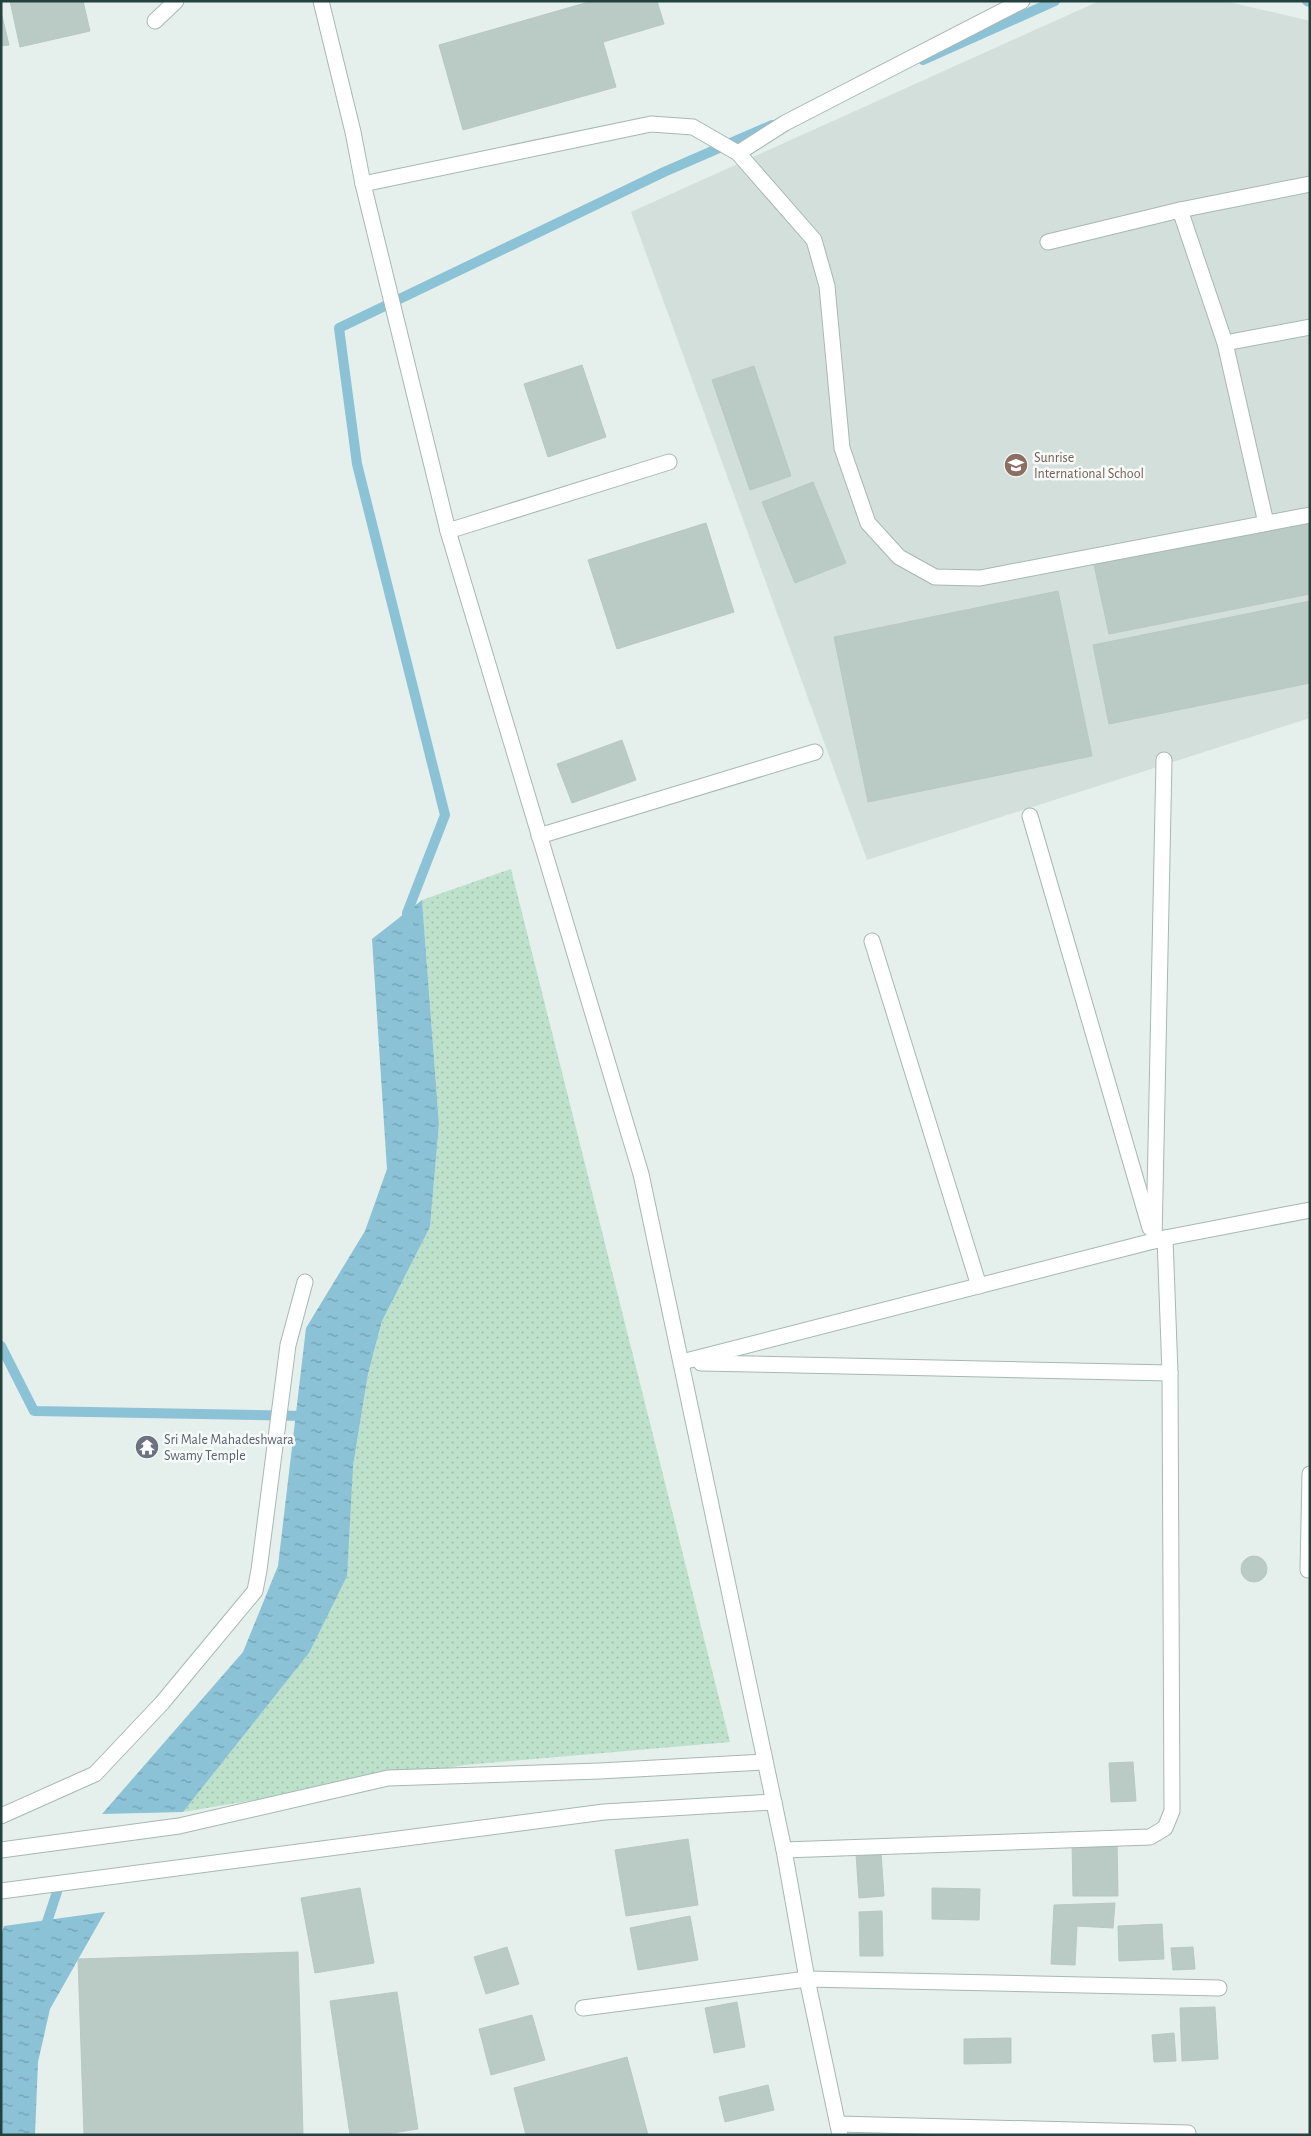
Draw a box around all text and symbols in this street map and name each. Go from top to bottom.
place label: Sunrise International School [1034,451,1144,481]
school or university icon: Sunrise International School [1003,452,1029,478]
place label: Sri Male Mahadeshwara Swamy Temple [164,1433,294,1463]
temple icon: Sri Male Mahadeshwara Swamy Temple [134,1434,160,1460]

